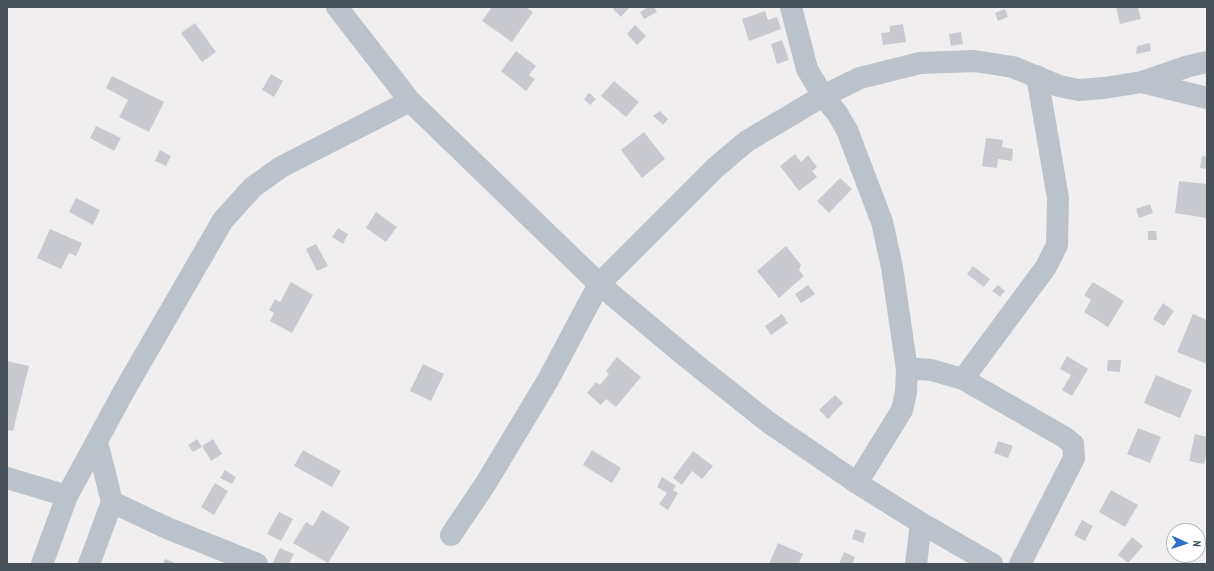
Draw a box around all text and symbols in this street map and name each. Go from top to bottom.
north arrow [1166,523,1206,563]
text: N [1190,540,1204,547]

